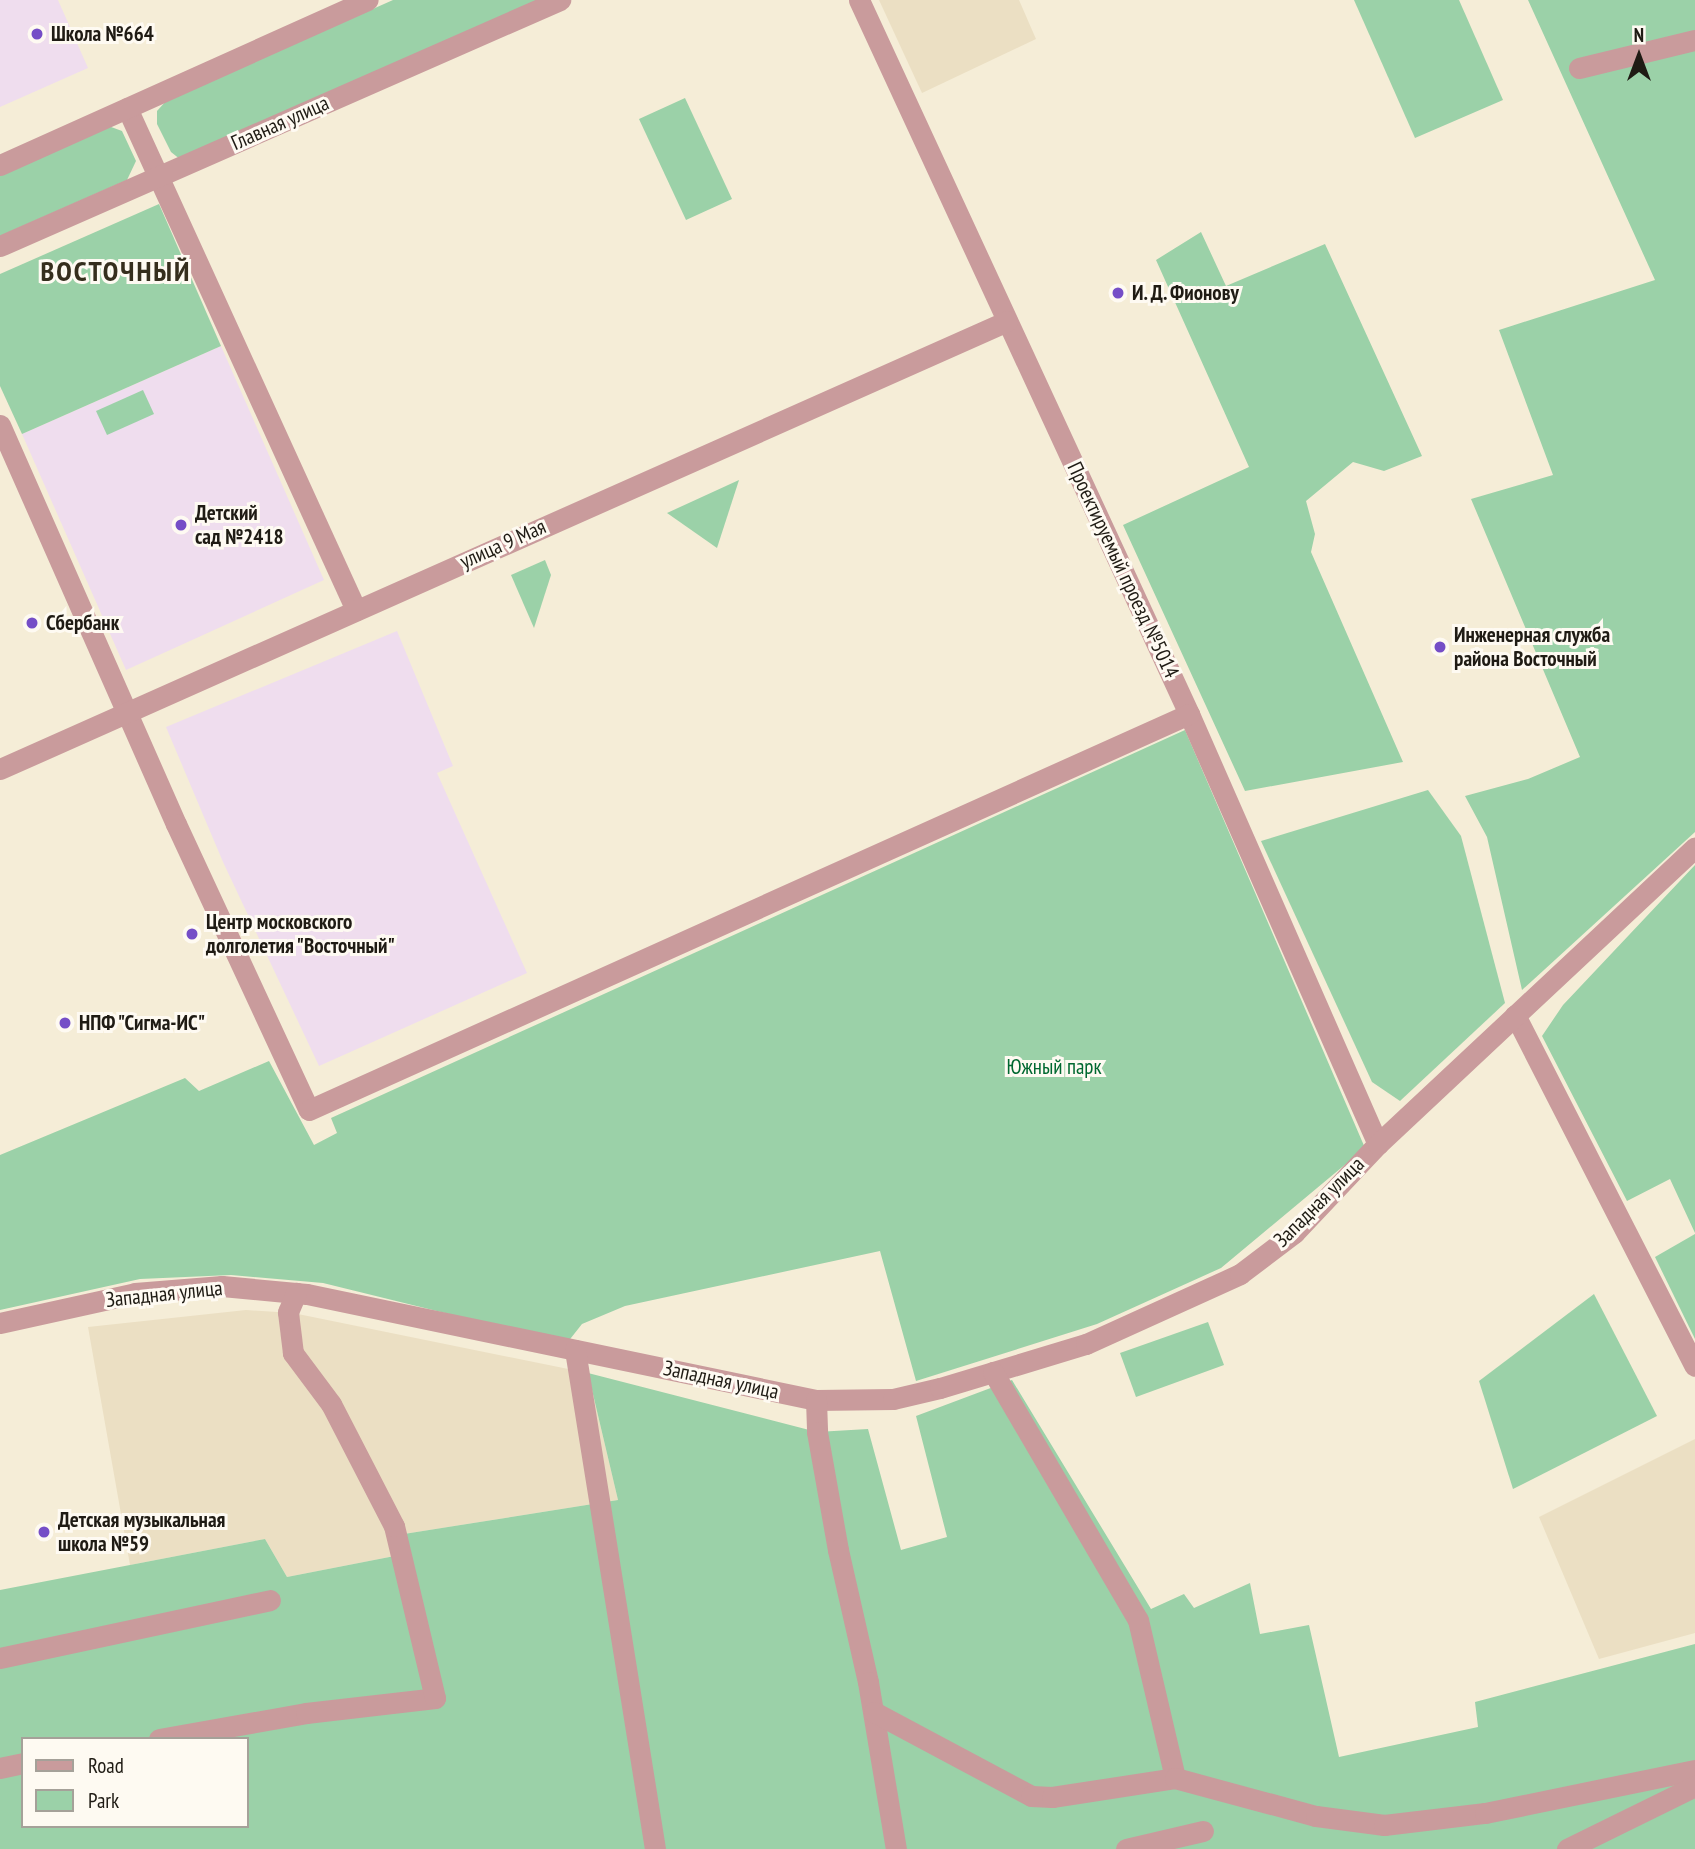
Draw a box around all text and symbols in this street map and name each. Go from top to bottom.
place label: Школа №664 [51,21,154,47]
north arrow [1604,21,1674,91]
text: N [1634,23,1644,47]
marker: Школа №664 [29,26,45,42]
street label: Главная улица [227,90,333,156]
district label: ВОСТОЧНЫЙ [42,254,190,288]
place label: И. Д. Фионову [1132,280,1242,306]
marker: И. Д. Фионову [1110,285,1126,301]
street label: Проектируемый проезд №5014 [1062,458,1184,682]
place label: Детский сад №2418 [195,500,283,550]
street label: улица 9 Мая [456,514,550,574]
marker: Детский сад №2418 [173,517,189,533]
place label: Сбербанк [46,610,119,636]
marker: Сбербанк [24,615,40,631]
place label: Инженерная служба района Восточный [1454,622,1610,672]
marker: Инженерная служба района Восточный [1432,639,1448,655]
place label: Центр московского долголетия "Восточный" [206,909,396,959]
marker: Центр московского долголетия "Восточный" [184,926,200,942]
place label: НПФ "Сигма-ИС" [79,1010,207,1036]
marker: НПФ "Сигма-ИС" [57,1015,73,1031]
park label: Южный парк [1006,1054,1102,1080]
street label: Западная улица [1269,1152,1369,1252]
street label: Западная улица [104,1275,224,1313]
street label: Западная улица [661,1355,781,1405]
place label: Детская музыкальная школа №59 [58,1507,225,1557]
marker: Детская музыкальная школа №59 [36,1524,52,1540]
legend [21,1737,248,1828]
text: Road [88,1752,124,1779]
text: Park [88,1787,119,1814]

